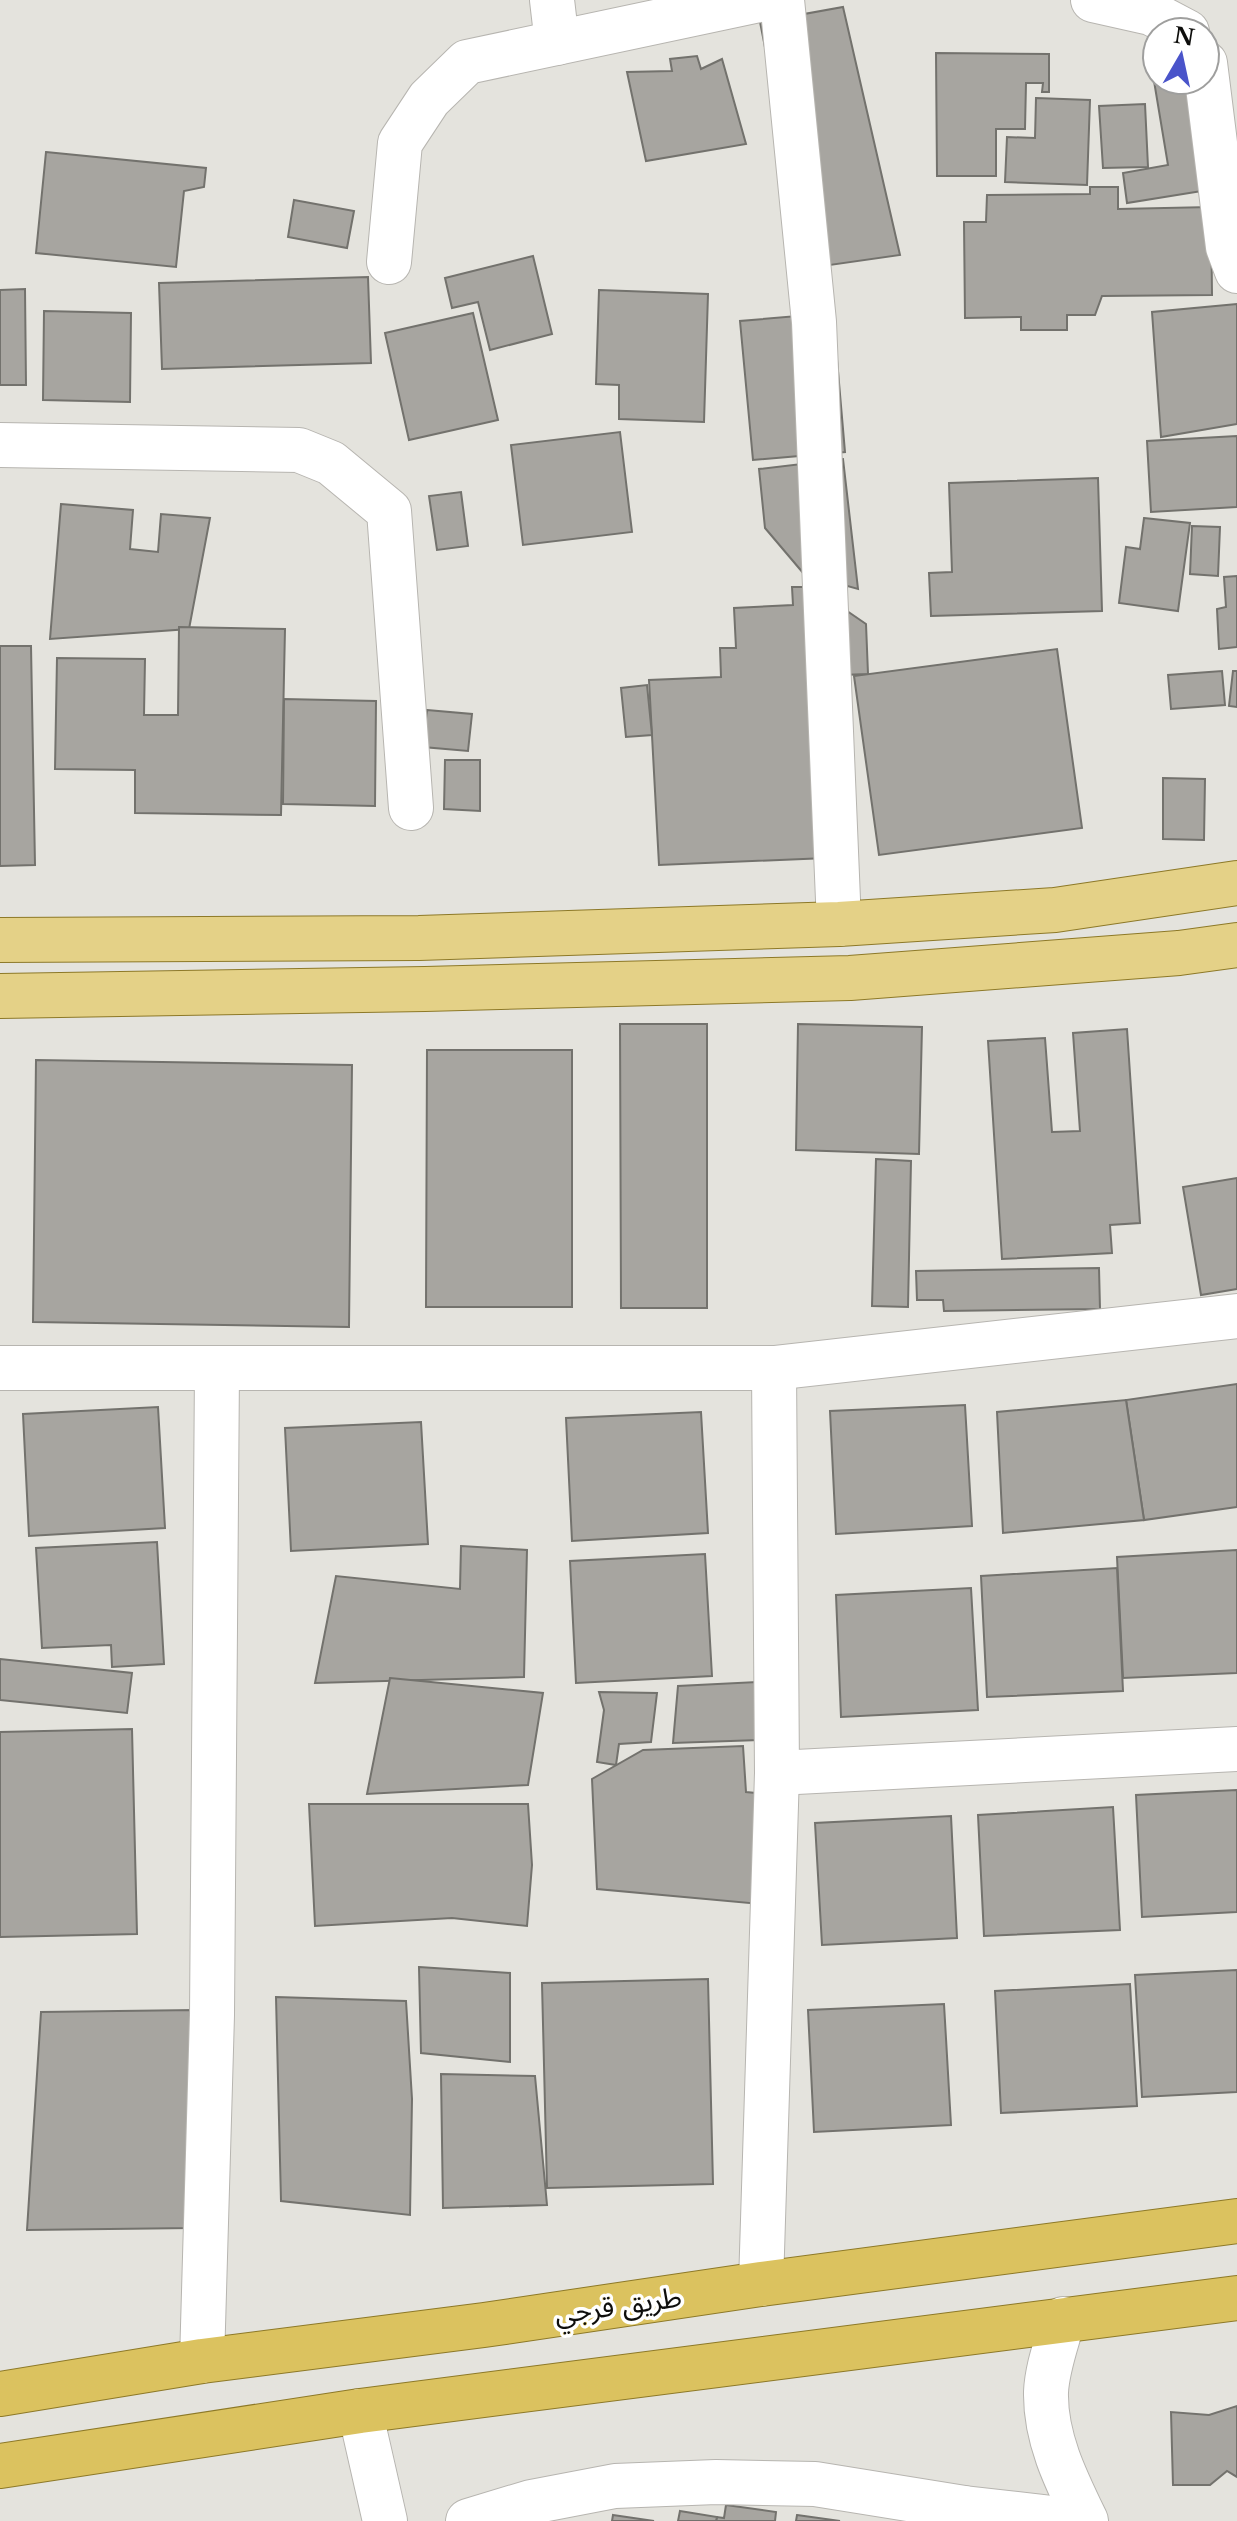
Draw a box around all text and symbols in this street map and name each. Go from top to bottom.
north arrow [1141,16,1221,96]
text: N [1172,22,1197,52]
street label: طريق قرجي [552,2279,684,2335]

